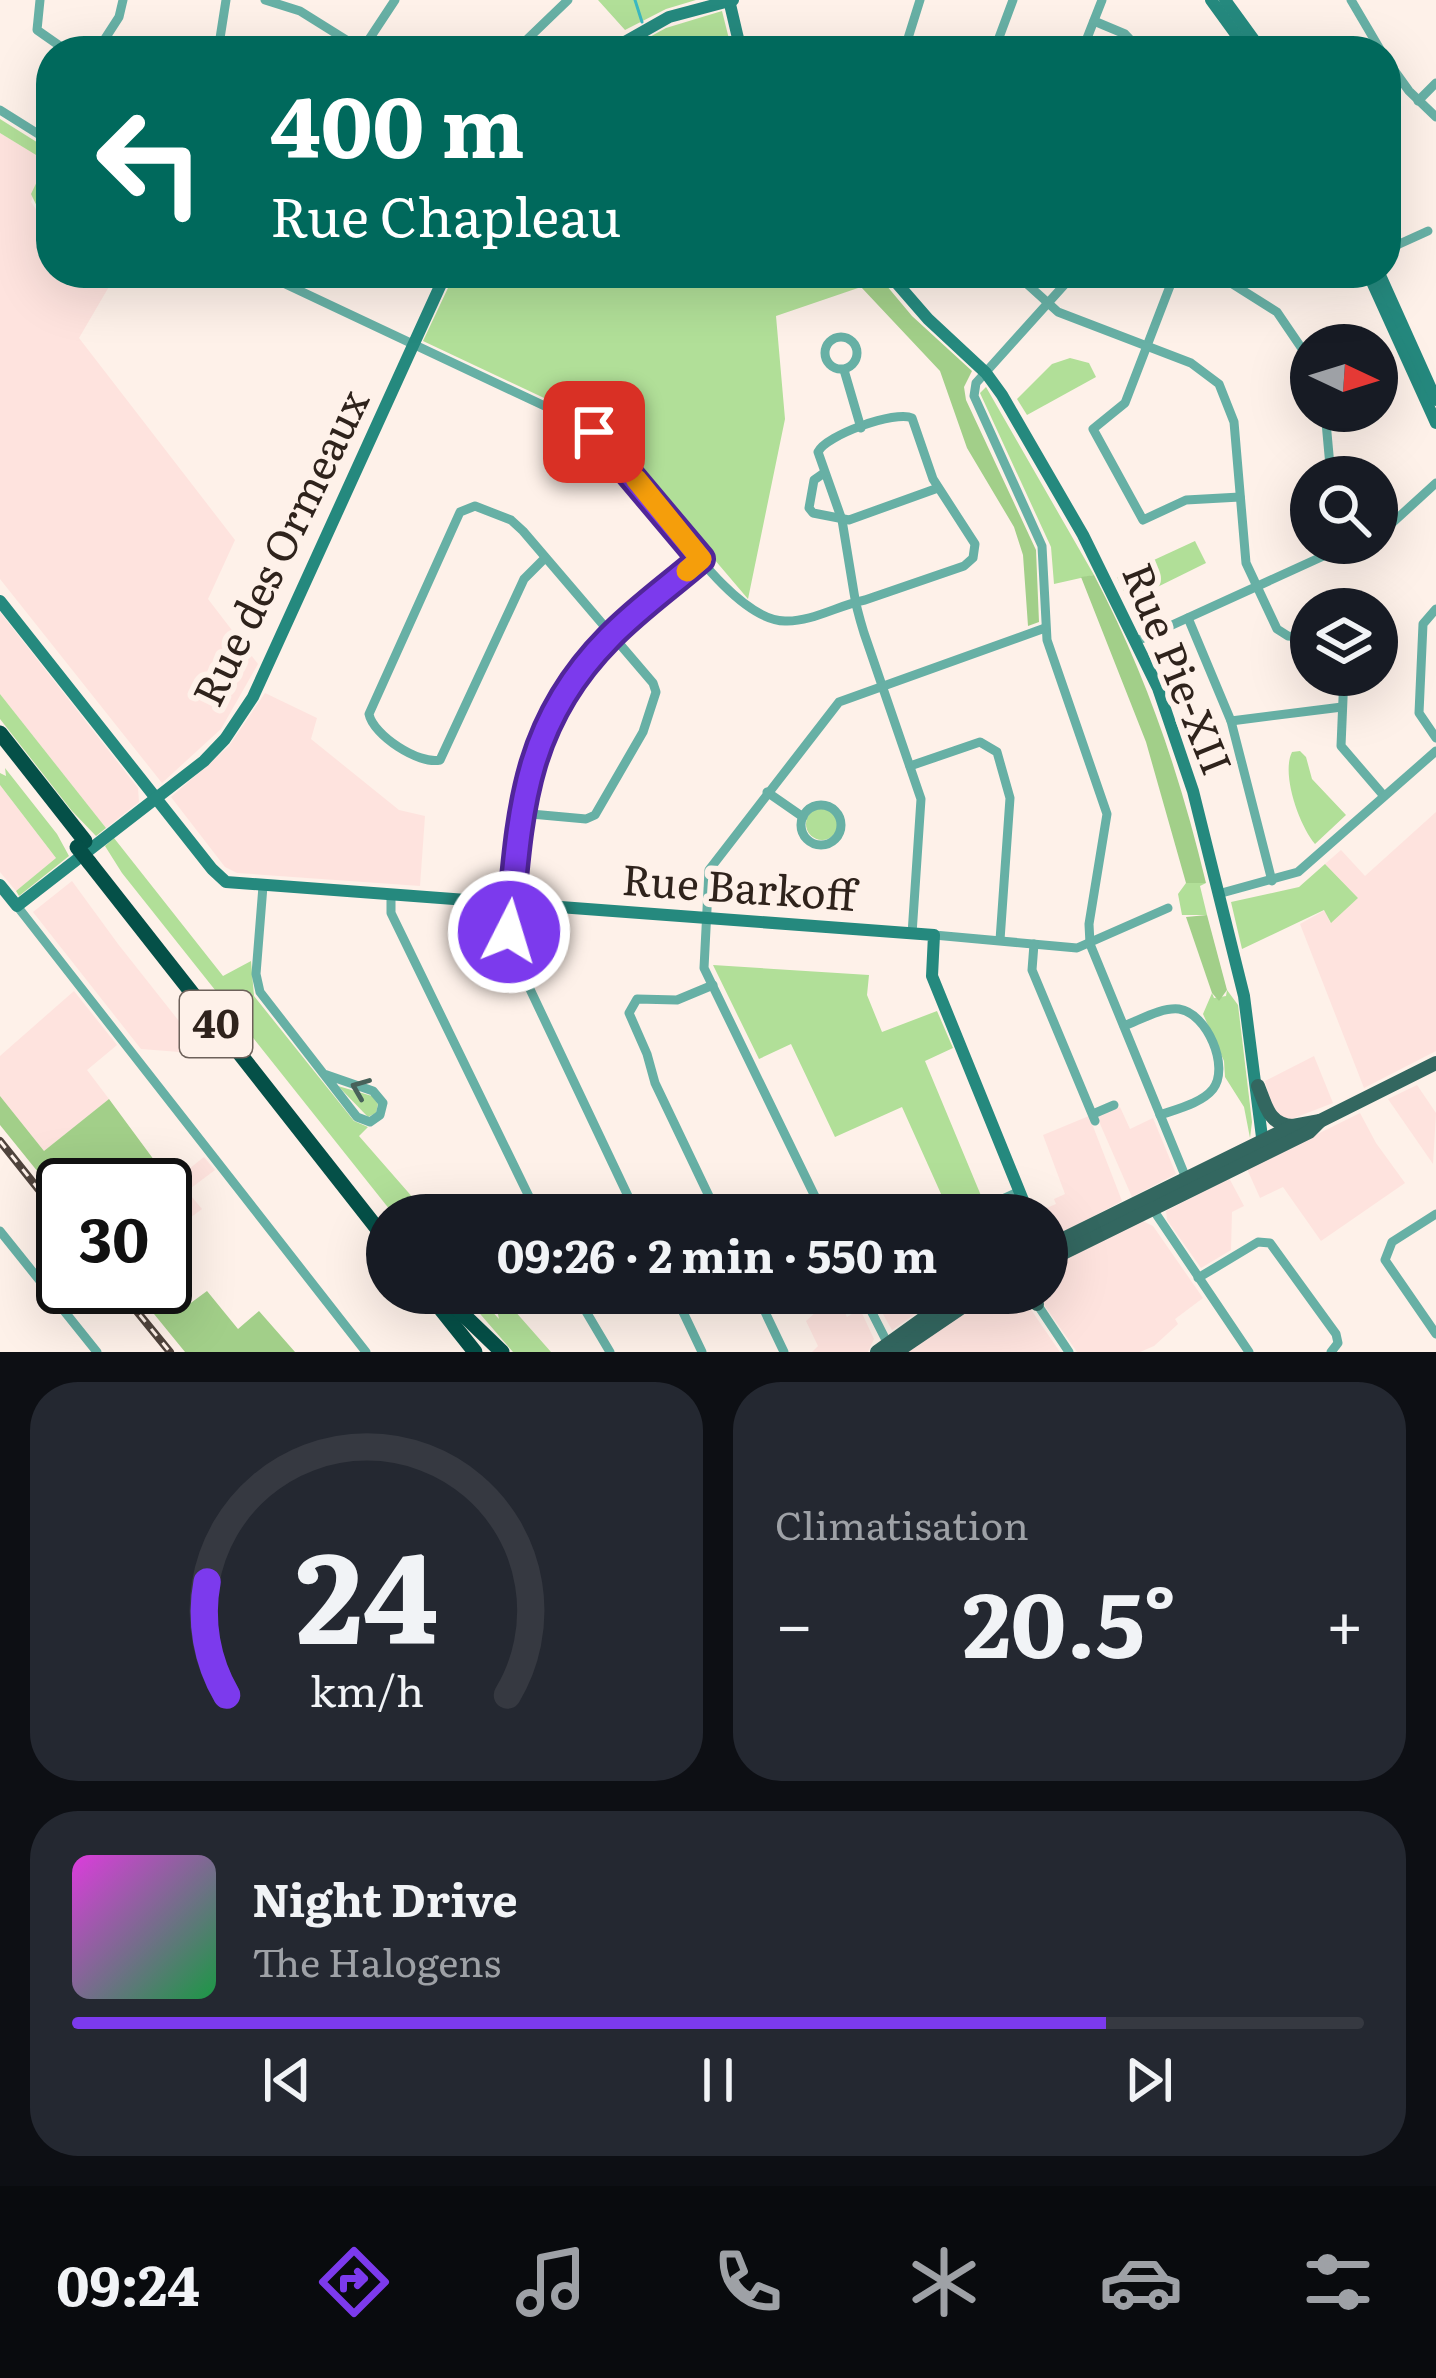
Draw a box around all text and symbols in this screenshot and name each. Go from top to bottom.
text: 400 m [270,59,525,184]
icon: left [72,84,228,240]
text: Rue Chapleau [270,173,621,254]
north arrow [1290,324,1398,432]
map controls [1290,324,1398,696]
street label: Rue des Ormeaux [175,378,382,715]
pin [543,381,645,483]
icon: arrive [561,399,627,465]
button: search [1290,456,1398,564]
street label: Rue Pie-XII [1109,553,1250,783]
button: layers [1290,588,1398,696]
street label: Rue Barkoff [620,846,861,924]
position arrow [446,869,572,995]
road number: 40 [180,991,252,1057]
one-way arrow [351,1078,372,1102]
speed limit sign: 30 [36,1158,192,1314]
text: 09:26 · 2 min · 550 m [497,1220,937,1287]
text: Climatisation [775,1494,1029,1552]
text: 24 [295,1497,438,1682]
text: 20.5° [962,1552,1177,1686]
text: − [775,1571,813,1669]
text: + [1326,1571,1364,1669]
text: km/h [309,1656,424,1719]
text: Night Drive [252,1864,518,1931]
text: The Halogens [252,1931,501,1989]
icon: previous [254,2047,320,2113]
icon: pause [685,2047,751,2113]
icon: next [1116,2047,1182,2113]
icon: directions [312,2240,396,2324]
icon: music [509,2240,593,2324]
icon: phone [706,2240,790,2324]
icon: climate [902,2240,986,2324]
icon: car [1099,2240,1183,2324]
icon: filters [1296,2240,1380,2324]
text: 09:24 [56,2242,200,2323]

